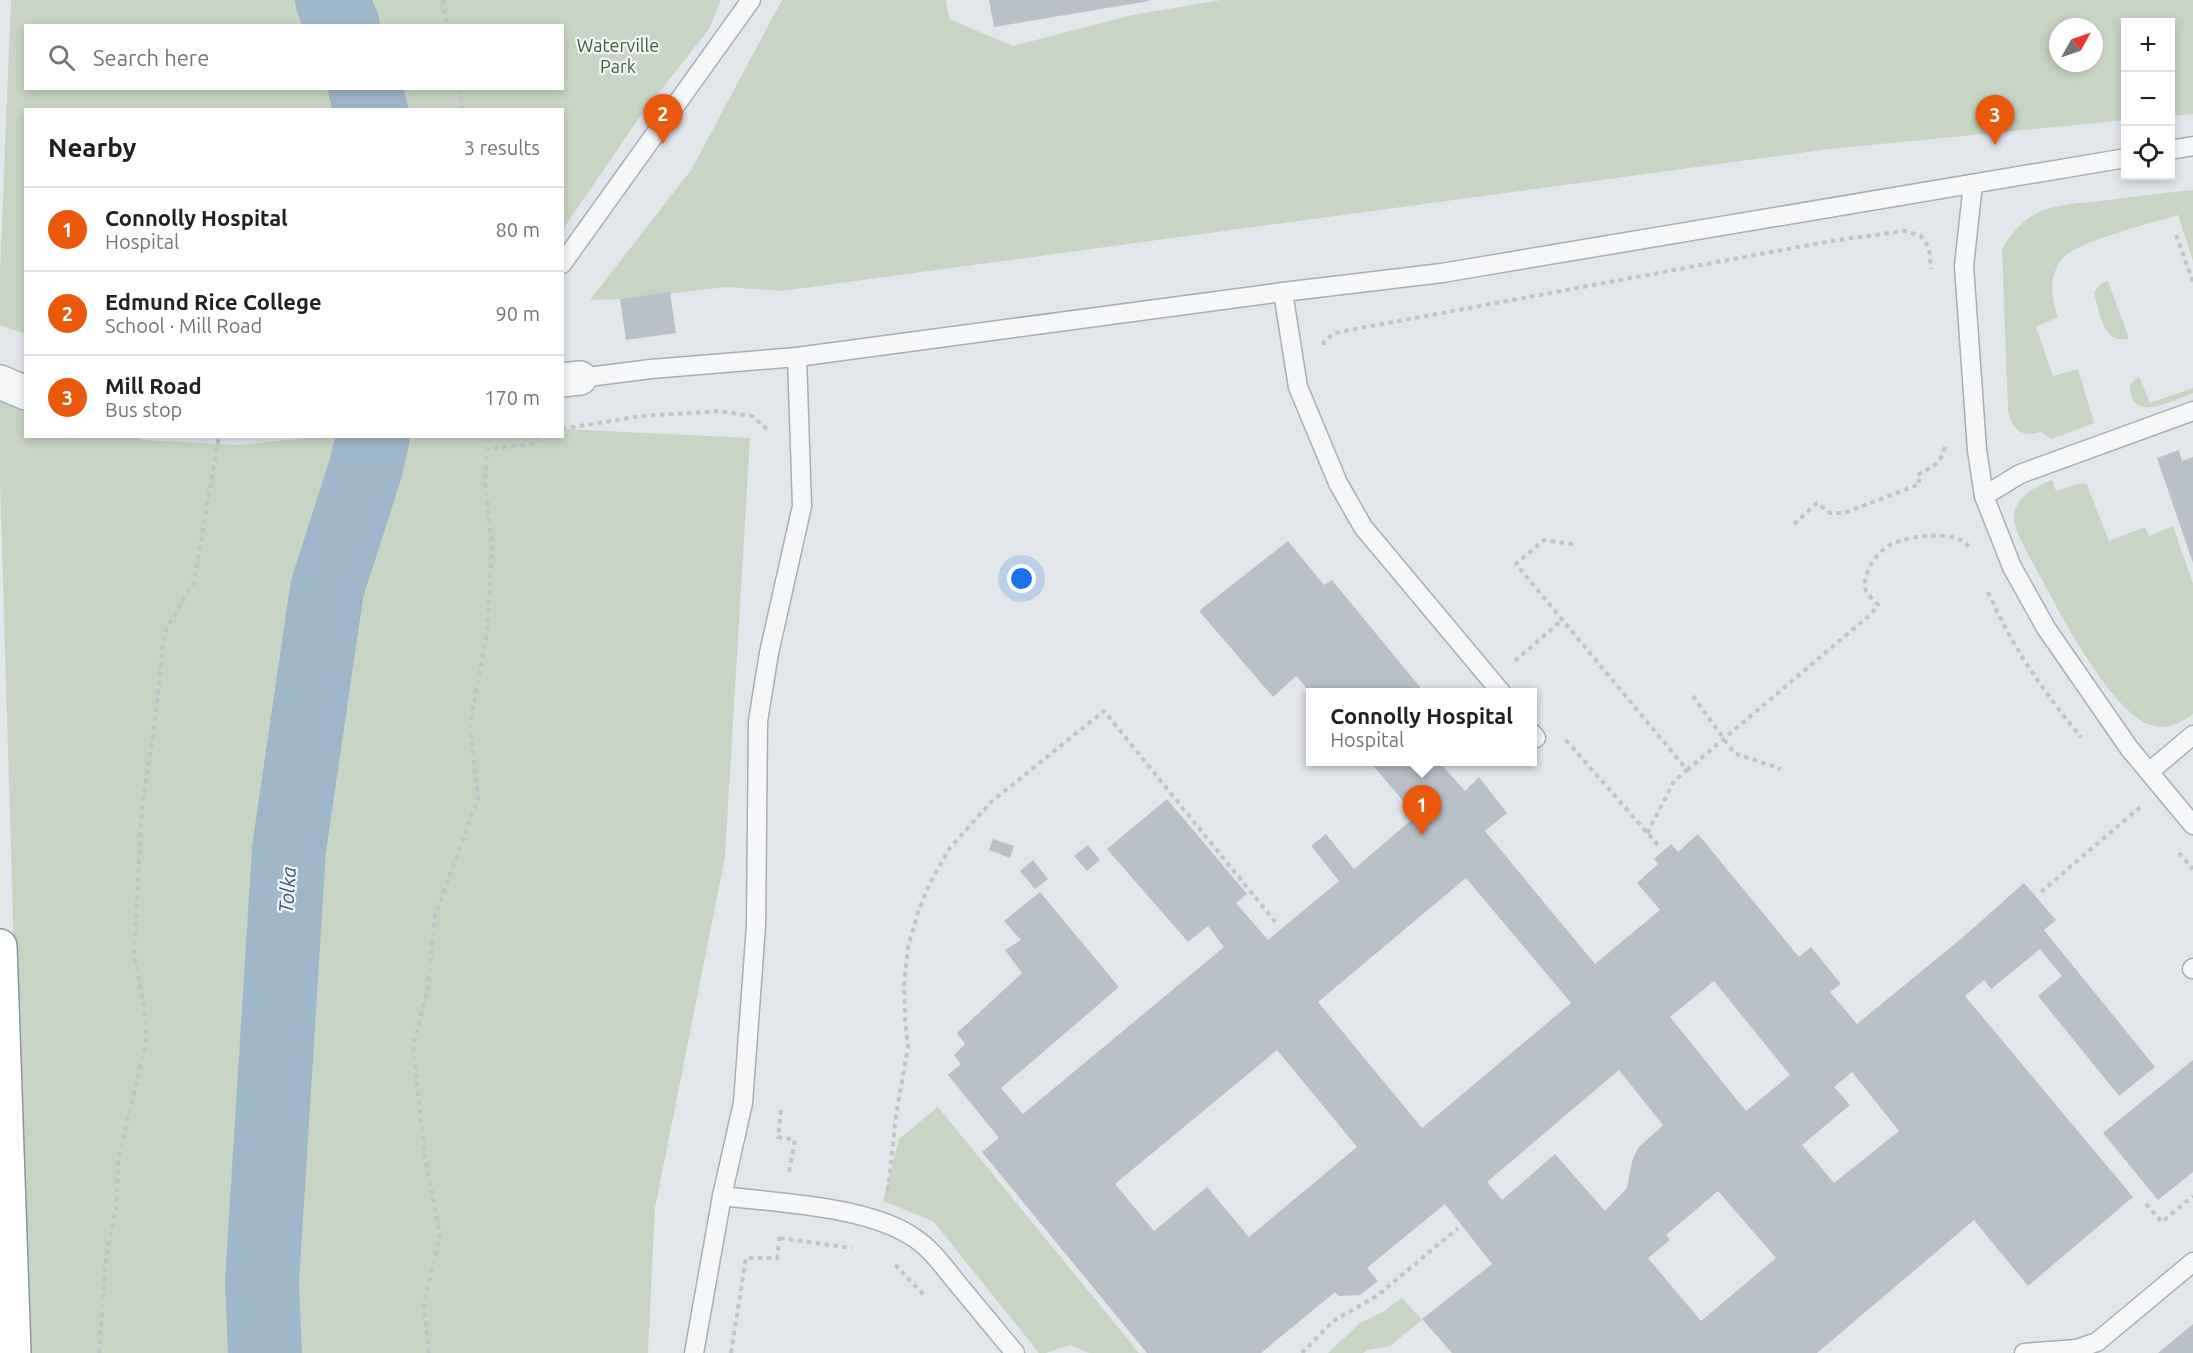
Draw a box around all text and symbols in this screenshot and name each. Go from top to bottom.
north arrow [2049,18,2103,72]
map controls [2121,18,2175,180]
button: + [2121,18,2175,72]
search box [24,24,564,90]
park label: Waterville Park [577,35,659,76]
icon: search [45,41,78,74]
text: Search here [93,45,209,70]
button: − [2121,72,2175,126]
pin: 2 [644,94,682,144]
pin: 3 [1976,96,2014,145]
button: locate [2121,126,2175,180]
text: Nearby [48,133,136,162]
text: 3 results [464,136,540,159]
text: Connolly Hospital [105,205,288,230]
text: 1 [62,218,73,241]
text: 80 m [496,218,540,241]
text: Hospital [105,230,179,253]
text: Edmund Rice College [105,289,322,314]
text: 2 [62,302,73,325]
text: 90 m [496,302,540,325]
text: School · Mill Road [105,314,262,337]
text: Mill Road [105,373,202,398]
text: 3 [62,386,73,409]
text: 170 m [484,386,540,409]
text: Bus stop [105,398,182,421]
your location [1007,564,1036,593]
popup [1306,688,1537,766]
text: Connolly Hospital [1330,703,1513,728]
text: Hospital [1330,728,1404,751]
pin: 1 [1402,786,1442,835]
water label: Tolka [274,866,300,914]

